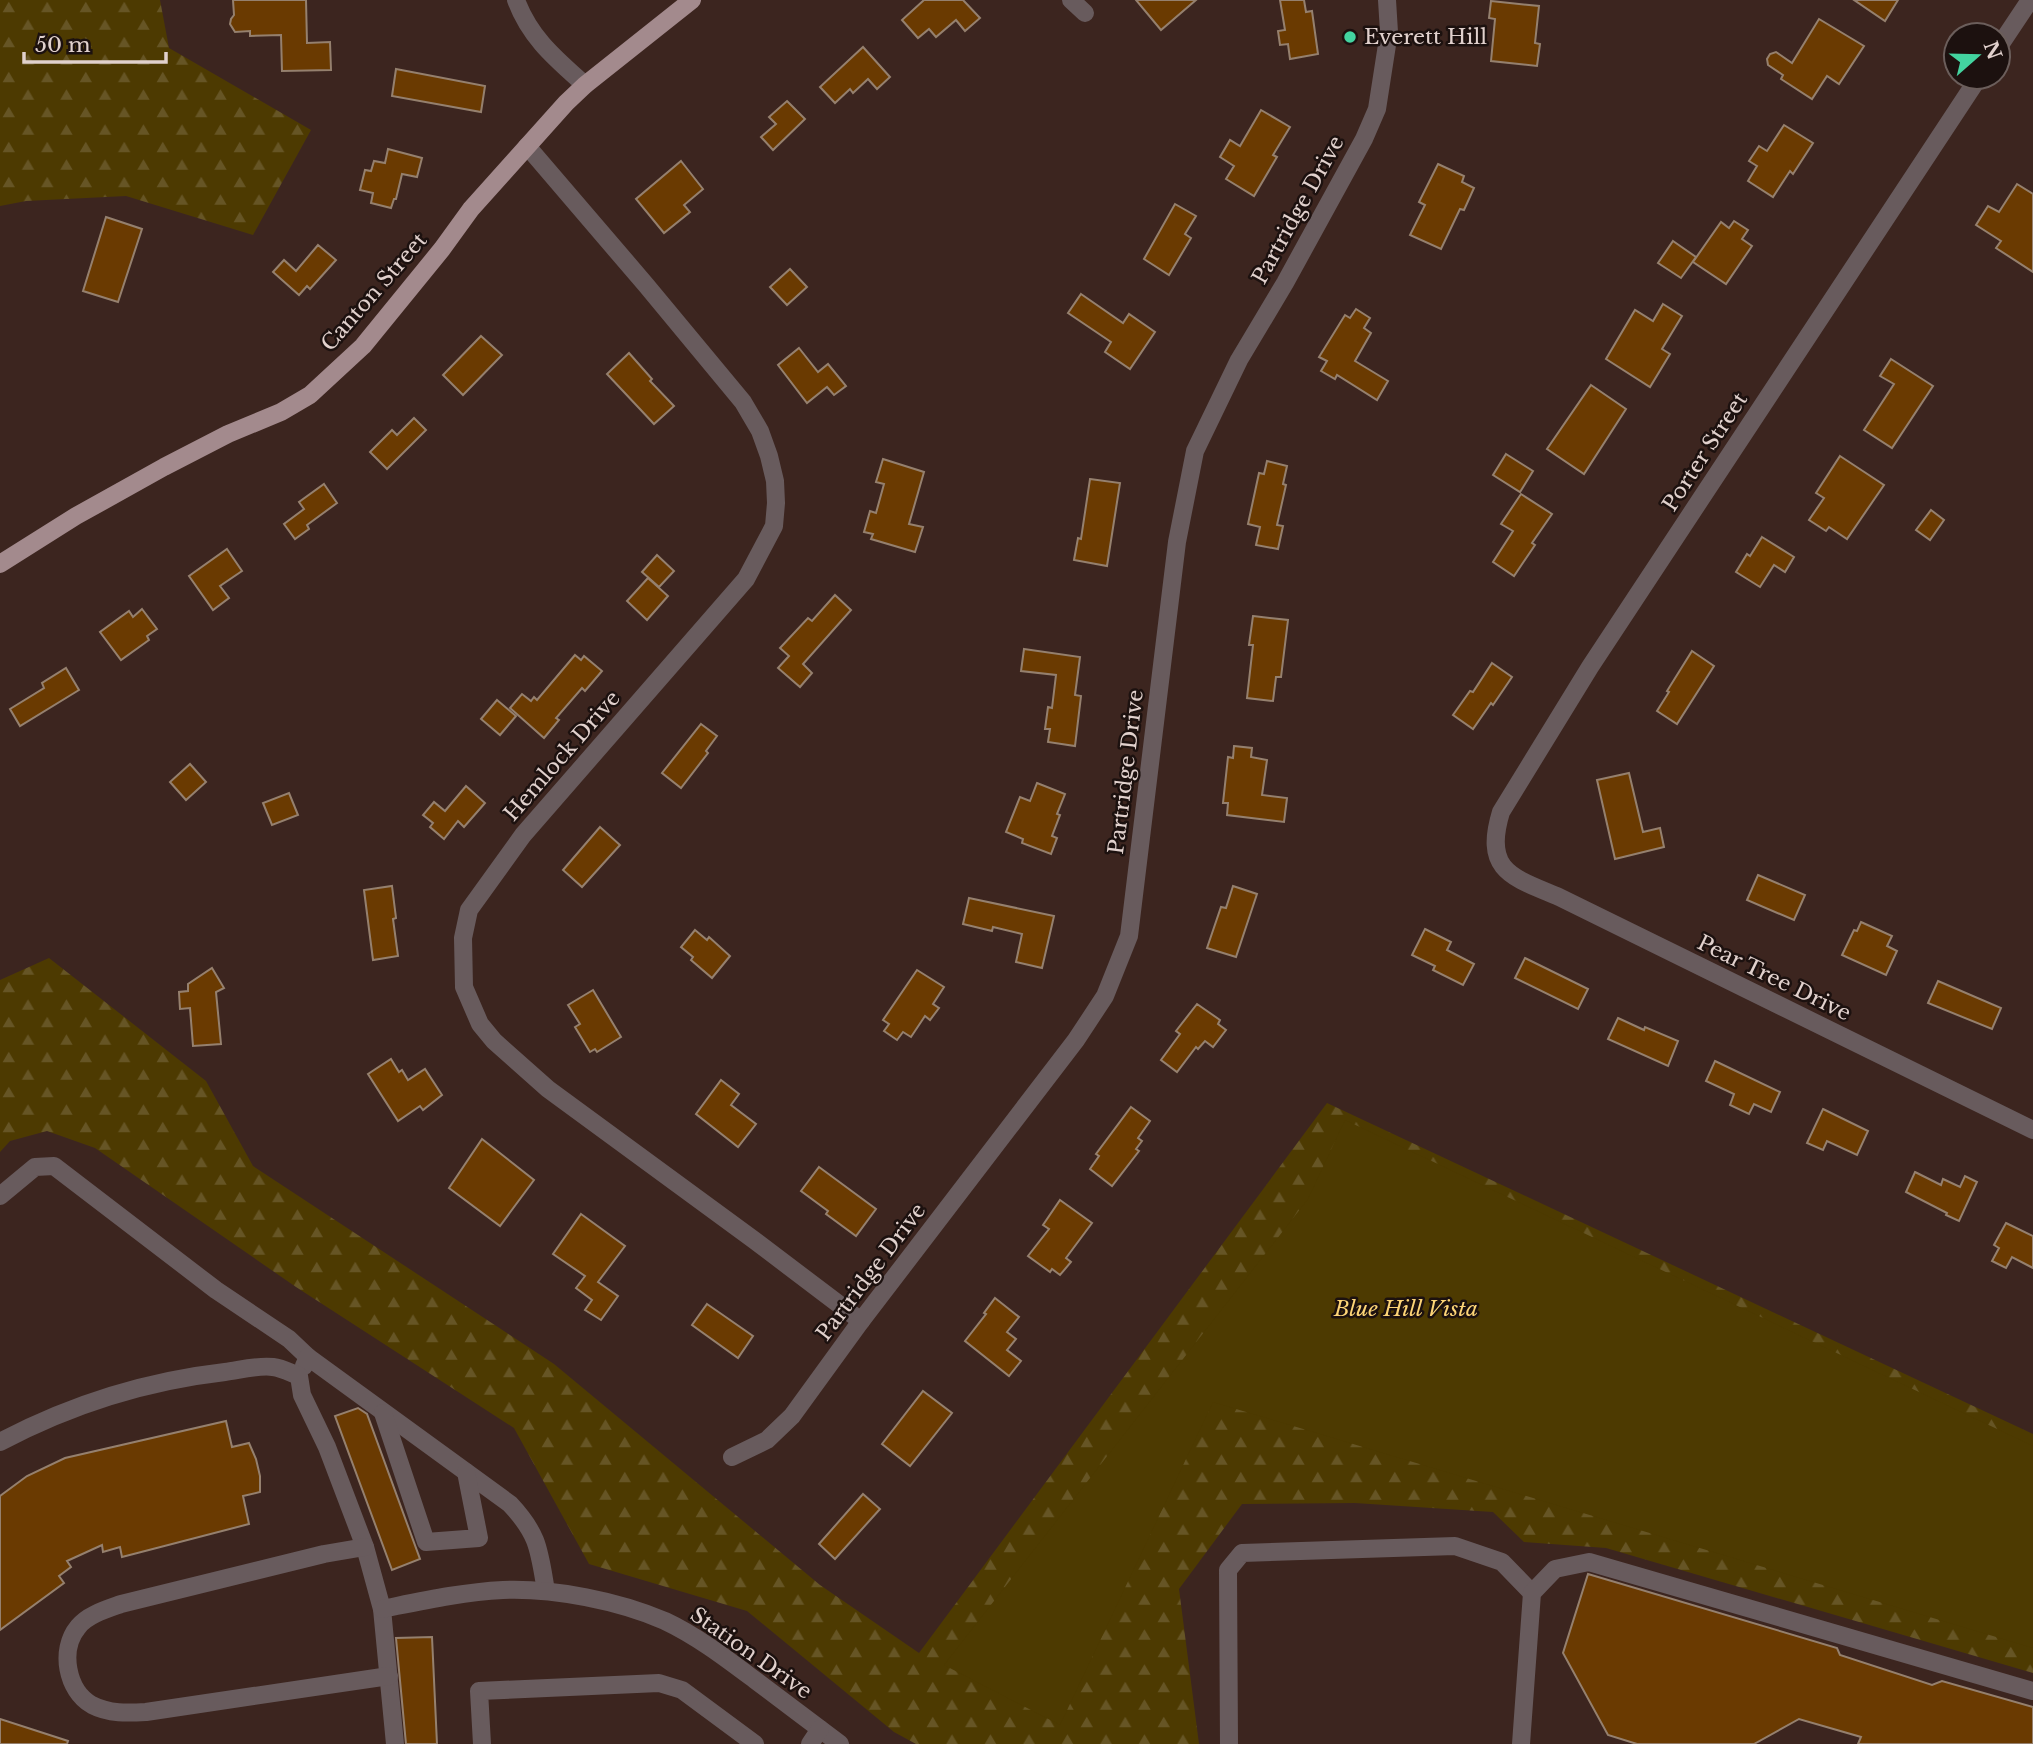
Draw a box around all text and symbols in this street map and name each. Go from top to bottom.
scale bar [24,21,166,65]
north arrow [1942,21,2012,91]
place label: Everett Hill [1364,24,1487,50]
marker: Everett Hill [1342,29,1358,45]
text: 50 m [35,32,91,58]
text: N [1979,38,2006,63]
street label: Partridge Drive [1246,131,1350,289]
street label: Canton Street [316,227,432,356]
street label: Porter Street [1657,388,1753,516]
street label: Hemlock Drive [498,686,626,826]
street label: Partridge Drive [1103,688,1149,856]
street label: Pear Tree Drive [1693,930,1855,1026]
street label: Partridge Drive [811,1198,931,1346]
park label: Blue Hill Vista [1333,1296,1478,1322]
street label: Station Drive [685,1602,817,1704]

